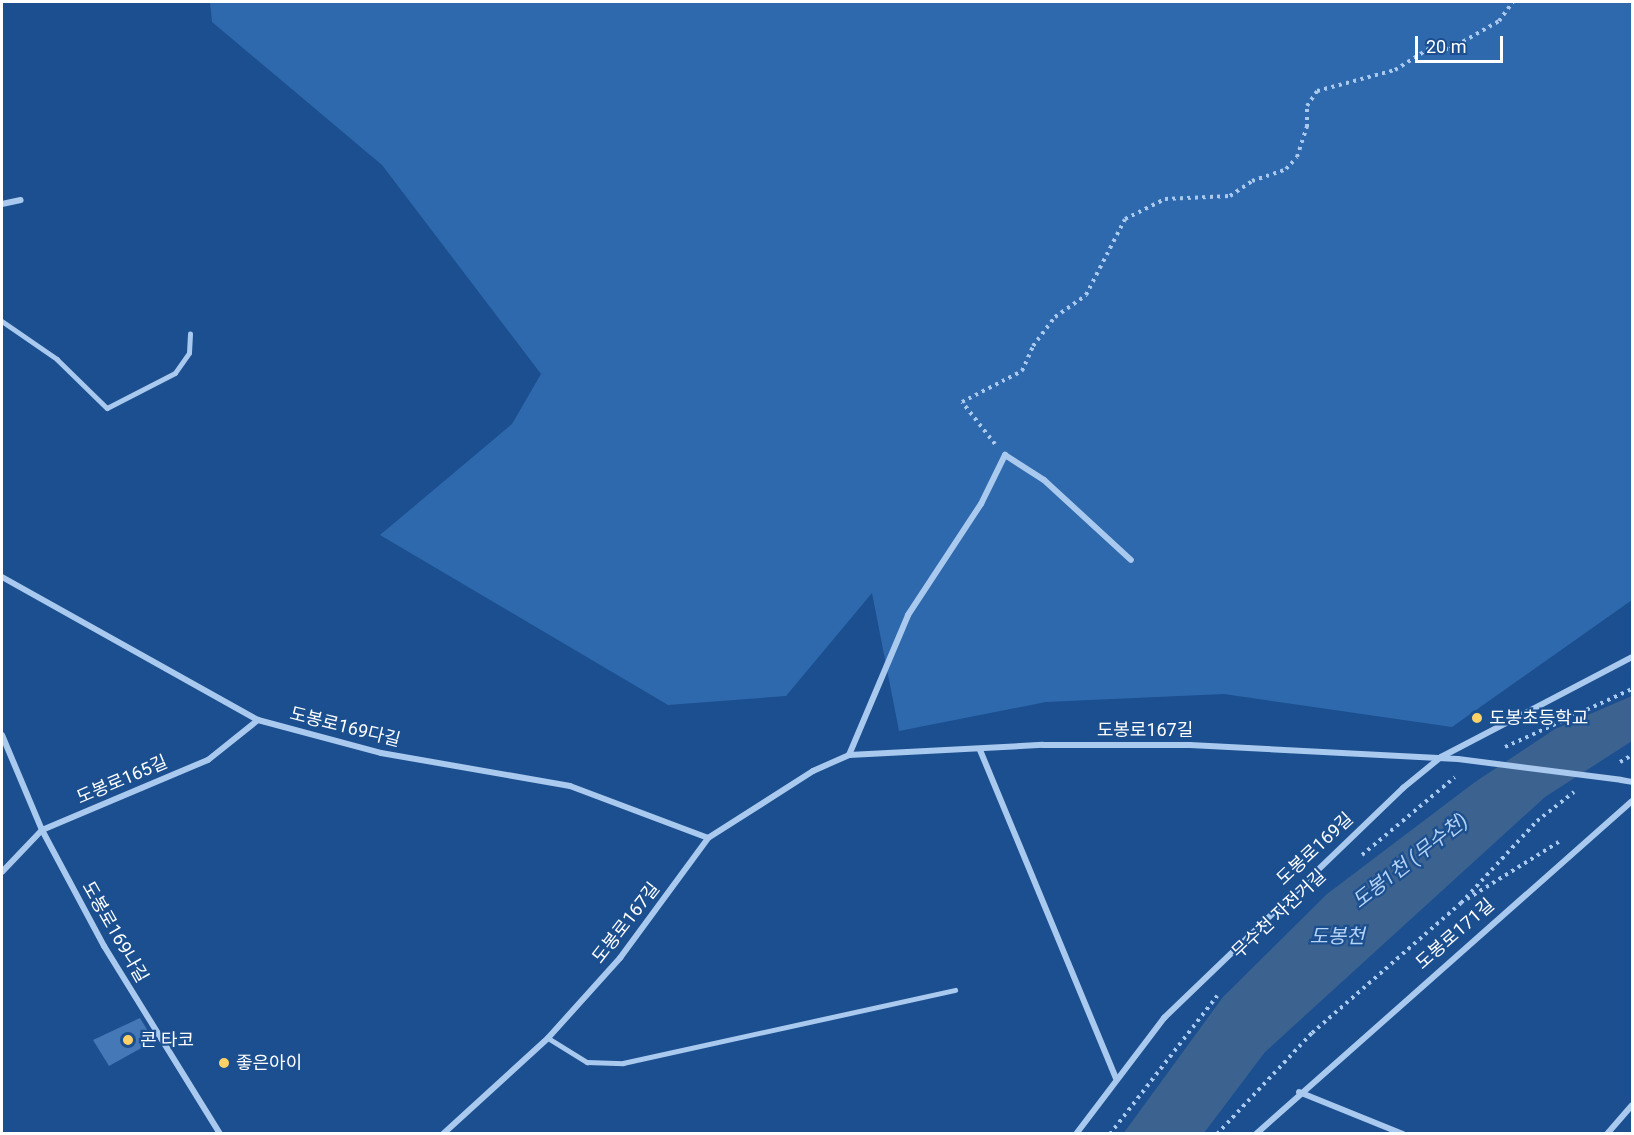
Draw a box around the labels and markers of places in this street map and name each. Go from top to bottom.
place label: 도봉초등학교 [1489,707,1588,729]
marker: 도봉초등학교 [1470,711,1484,725]
place label: 콘 타코 [140,1029,194,1051]
marker: 콘 타코 [121,1033,135,1047]
place label: 좋은아이 [236,1052,302,1074]
marker: 좋은아이 [217,1056,231,1070]

